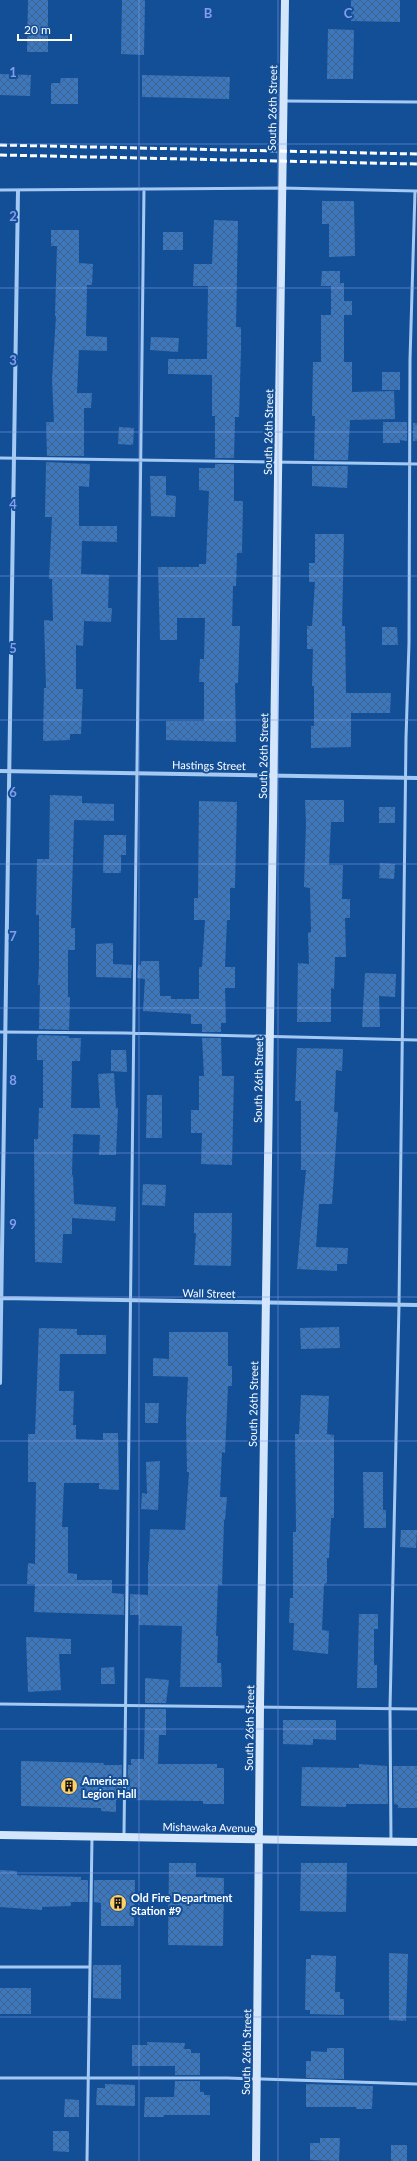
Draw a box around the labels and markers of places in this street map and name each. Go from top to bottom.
place label: American Legion Hall [81,1774,137,1800]
building icon: American Legion Hall [59,1776,79,1796]
place label: Old Fire Department Station #9 [131,1891,233,1917]
building icon: Old Fire Department Station #9 [108,1893,128,1913]

